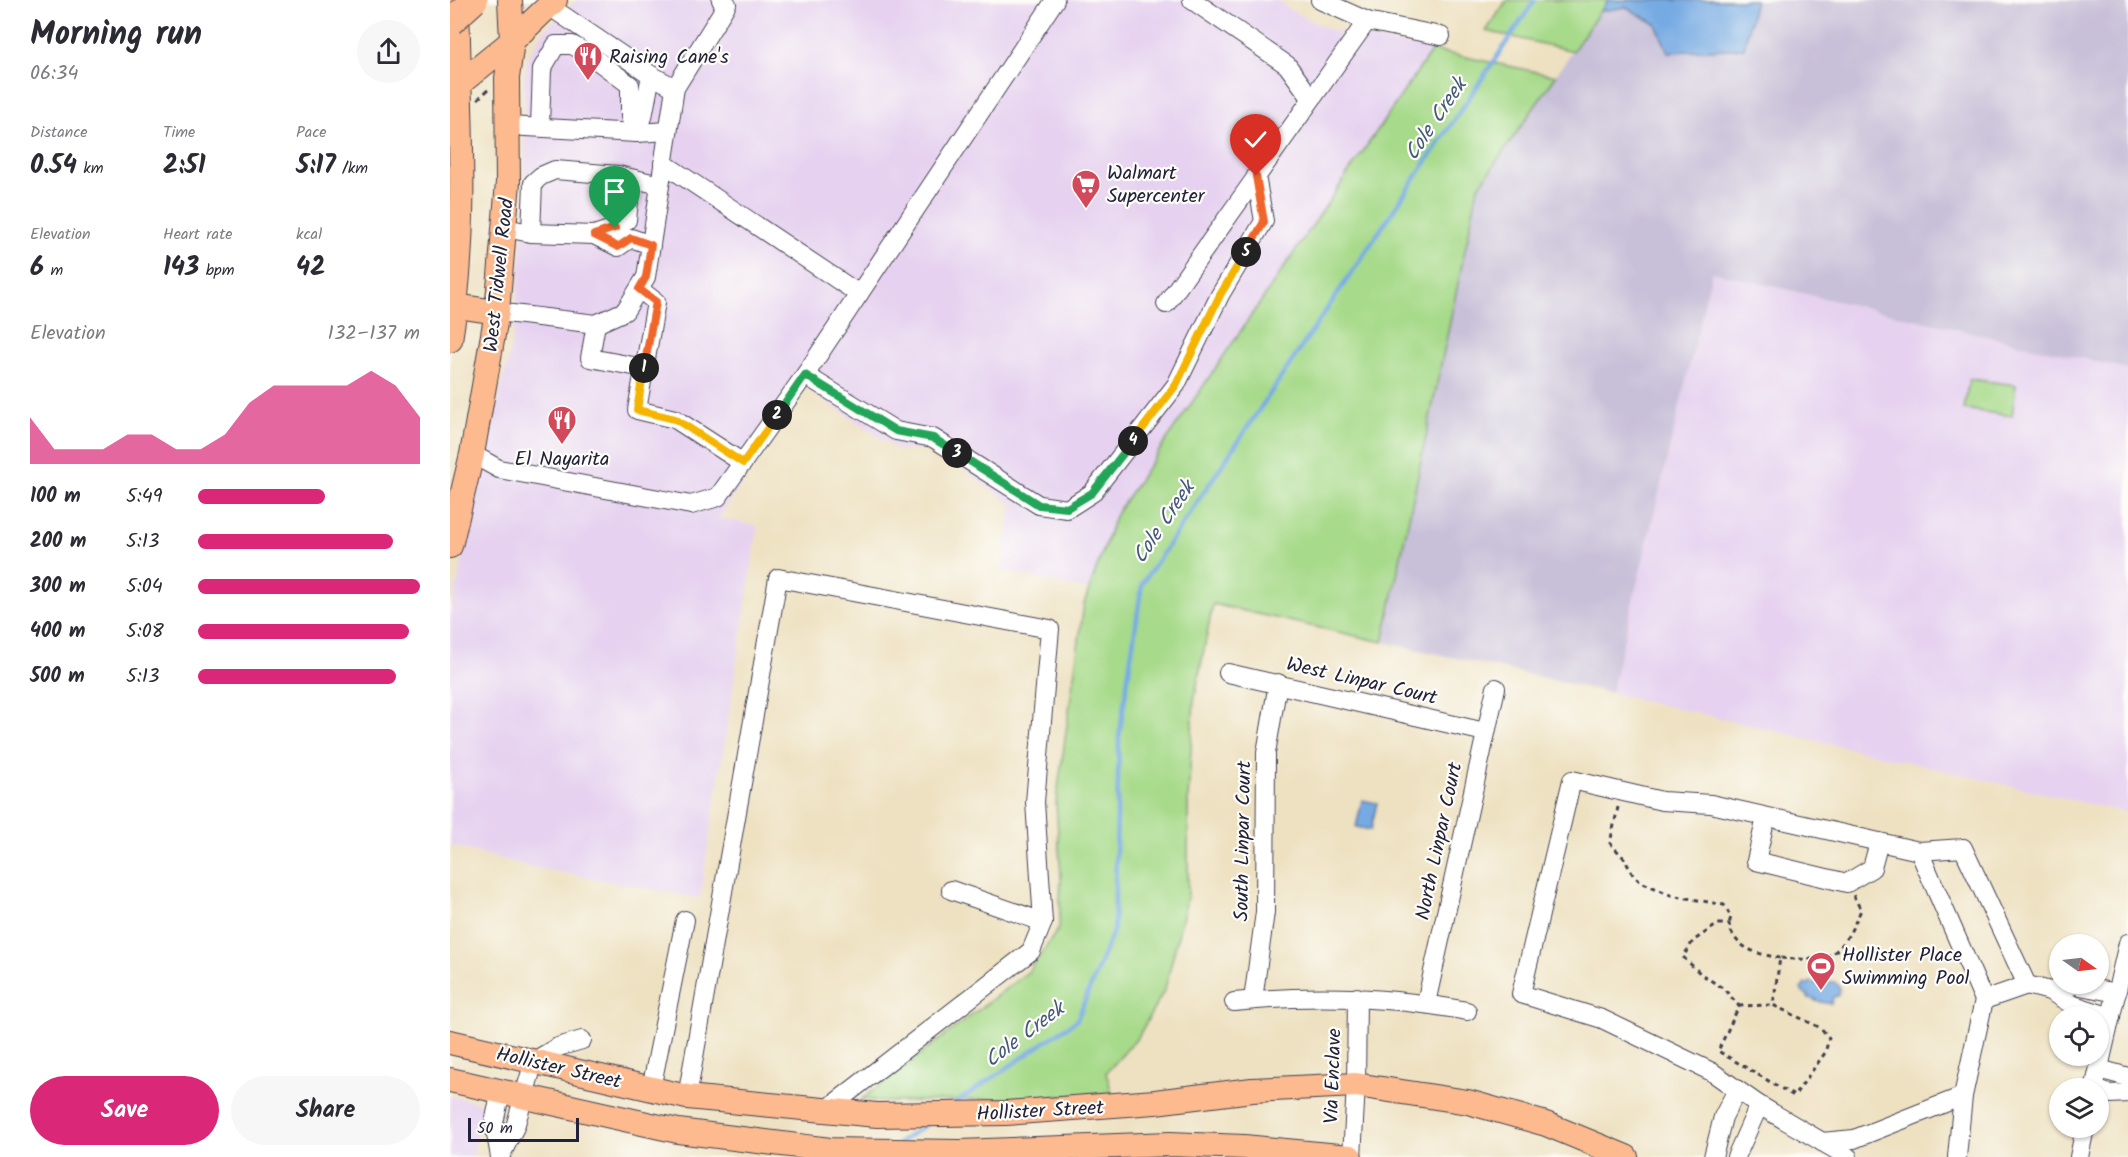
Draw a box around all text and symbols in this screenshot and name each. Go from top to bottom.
text: Morning run [30,9,202,62]
button: share [357,20,420,83]
restaurant icon: Raising Cane's [572,40,604,82]
place label: Raising Cane's [609,42,729,74]
text: 06:34 [30,58,78,90]
water label: Cole Creek [1396,69,1478,168]
pin [1230,114,1281,176]
text: Distance [30,120,88,145]
text: Time [163,120,195,145]
text: Pace [296,120,327,145]
icon: check [1239,123,1272,156]
text: 0.54 [30,145,77,187]
text: 2:51 [163,145,206,187]
text: 5:17 [296,145,336,187]
text: km [77,156,103,181]
text: /km [336,156,368,181]
place label: Walmart Supercenter [1107,158,1206,213]
pin [589,166,640,228]
supermarket icon: Walmart Supercenter [1070,168,1102,210]
icon: arrive [598,175,631,208]
street label: West Tidwell Road [476,196,524,354]
text: Elevation [30,222,91,247]
text: Heart rate [163,222,233,247]
text: kcal [296,222,322,247]
pin: 5 [1231,237,1261,267]
text: 5 [1242,239,1250,264]
text: 6 [30,247,44,289]
text: 143 [163,247,199,289]
text: 42 [296,247,325,289]
text: m [44,258,63,283]
text: bpm [199,258,234,283]
text: Elevation [30,318,106,350]
text: 132–137 m [328,318,420,350]
pin: 1 [629,353,659,383]
text: 1 [642,355,646,380]
pin: 2 [762,400,792,430]
text: 2 [772,402,782,427]
restaurant icon: El Nayarita [546,404,578,446]
pin: 4 [1118,426,1148,456]
text: 4 [1129,428,1137,453]
pin: 3 [942,438,972,468]
text: 3 [953,440,961,465]
place label: El Nayarita [515,444,609,476]
water label: Cole Creek [1124,472,1206,571]
text: 100 m [30,481,81,513]
text: 5:49 [126,481,162,513]
text: 200 m [30,526,86,558]
text: 5:13 [126,526,159,558]
text: 300 m [30,571,86,603]
text: 5:04 [126,571,163,603]
text: 400 m [30,616,86,648]
text: 5:08 [126,616,164,648]
street label: West Linpar Court [1283,649,1440,715]
text: 500 m [30,661,85,693]
text: 5:13 [126,661,159,693]
street label: North Linpar Court [1408,759,1472,923]
street label: South Linpar Court [1227,760,1261,922]
north arrow [2049,934,2109,994]
map controls [2049,934,2109,1138]
place label: Hollister Place Swimming Pool [1842,940,1970,995]
sports icon: Hollister Place Swimming Pool [1805,950,1837,992]
water label: Cole Creek [978,992,1075,1076]
button: locate [2049,1006,2109,1066]
street label: Via Enclave [1316,1028,1352,1124]
street label: Hollister Street [493,1039,625,1099]
button: Save [30,1076,219,1145]
button: Share [231,1076,420,1145]
button: layers [2049,1078,2109,1138]
street label: Hollister Street [976,1093,1105,1131]
scale bar [468,1115,579,1142]
text: 50 m [477,1116,513,1141]

